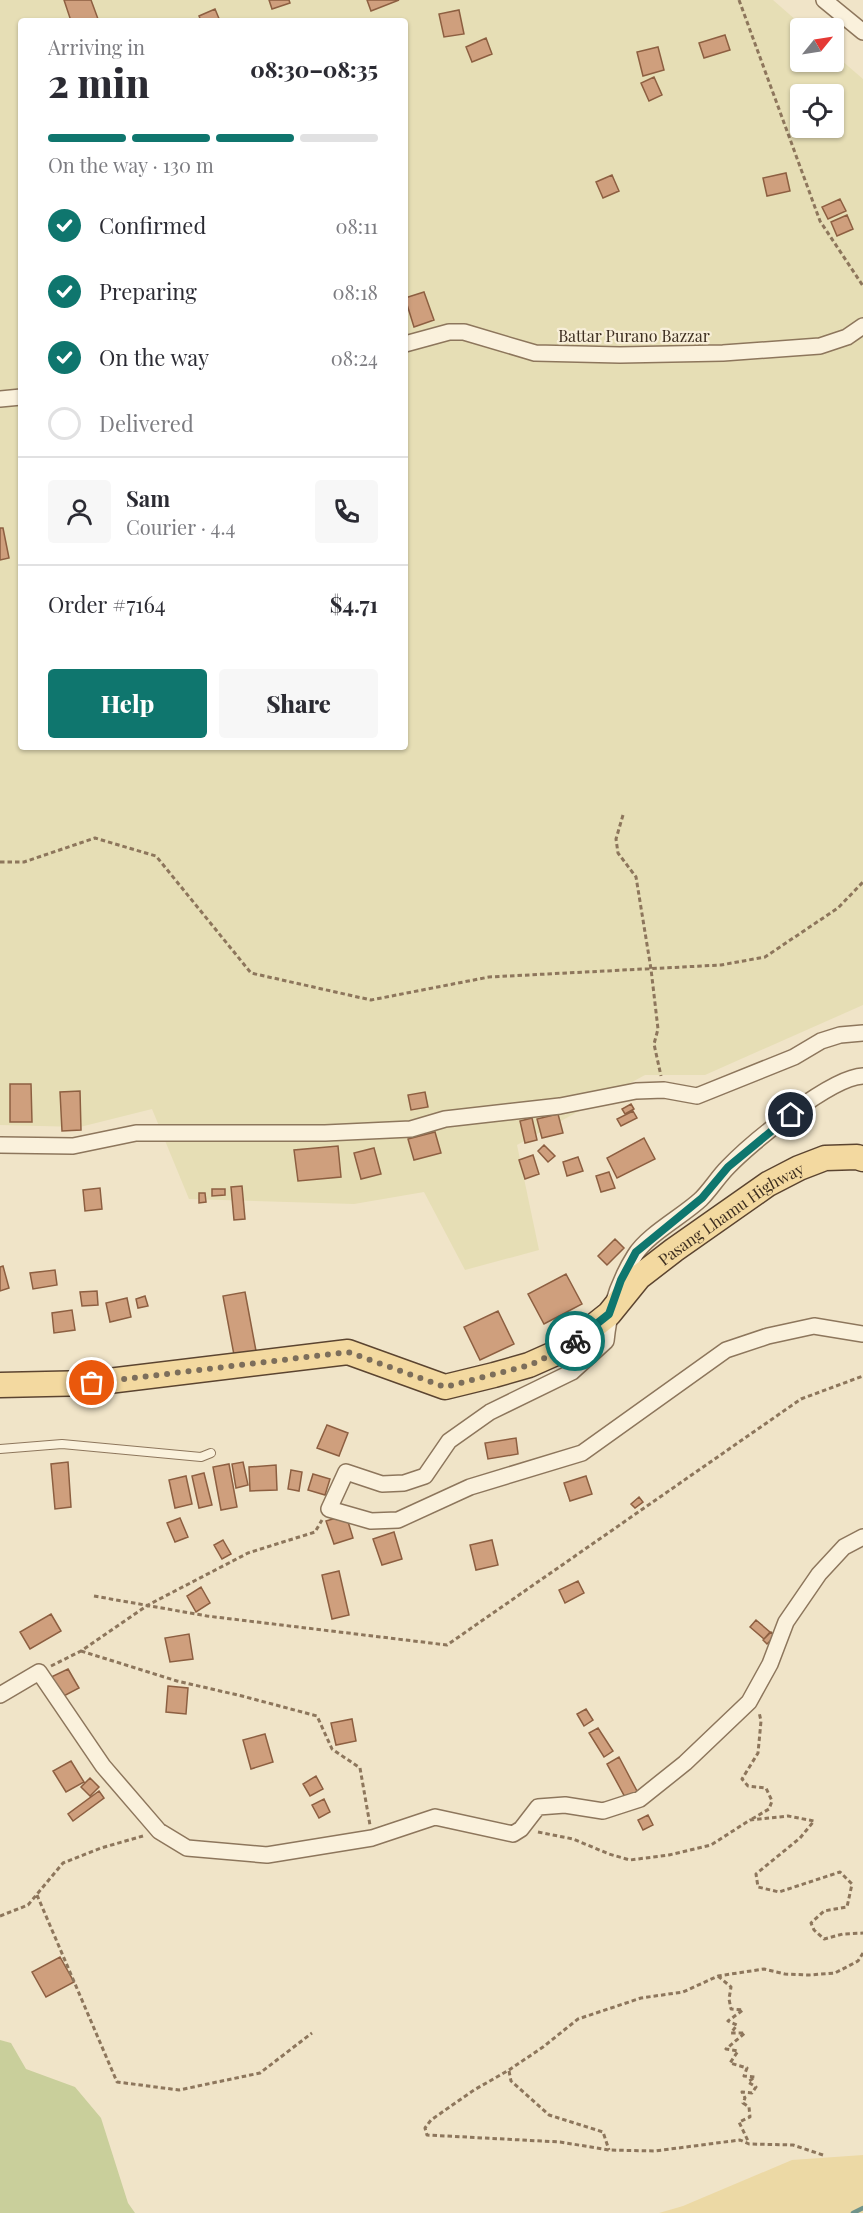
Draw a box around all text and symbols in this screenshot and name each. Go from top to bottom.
north arrow [790,18,844,72]
map controls [790,18,844,138]
text: Arriving in [48,33,145,60]
text: 08:30–08:35 [250,54,378,84]
text: 2 min [48,56,150,108]
button: locate [790,84,844,138]
text: On the way · 130 m [48,151,214,178]
icon: check [48,209,81,242]
text: Confirmed [99,210,206,240]
text: 08:11 [335,212,378,239]
icon: check [48,275,81,308]
text: Preparing [99,276,197,306]
text: 08:18 [332,278,378,305]
street label: Battar Purano Bazzar [558,325,710,346]
icon: check [48,341,81,374]
text: On the way [99,342,209,372]
text: 08:24 [331,344,378,371]
text: Delivered [99,408,194,438]
button: person [48,480,111,543]
button: phone [315,480,378,543]
text: Sam [126,483,170,513]
text: Courier · 4.4 [126,513,235,540]
text: Order #7164 [48,589,166,619]
text: $4.71 [330,589,378,619]
button: Help [48,669,207,738]
button: Share [219,669,378,738]
pin [765,1089,816,1140]
icon: home [774,1098,807,1131]
street label: Pasang Lhamu Highway [653,1157,807,1269]
courier [545,1311,605,1371]
icon: bike [559,1325,592,1358]
pin [66,1357,117,1408]
icon: bag [75,1366,108,1399]

